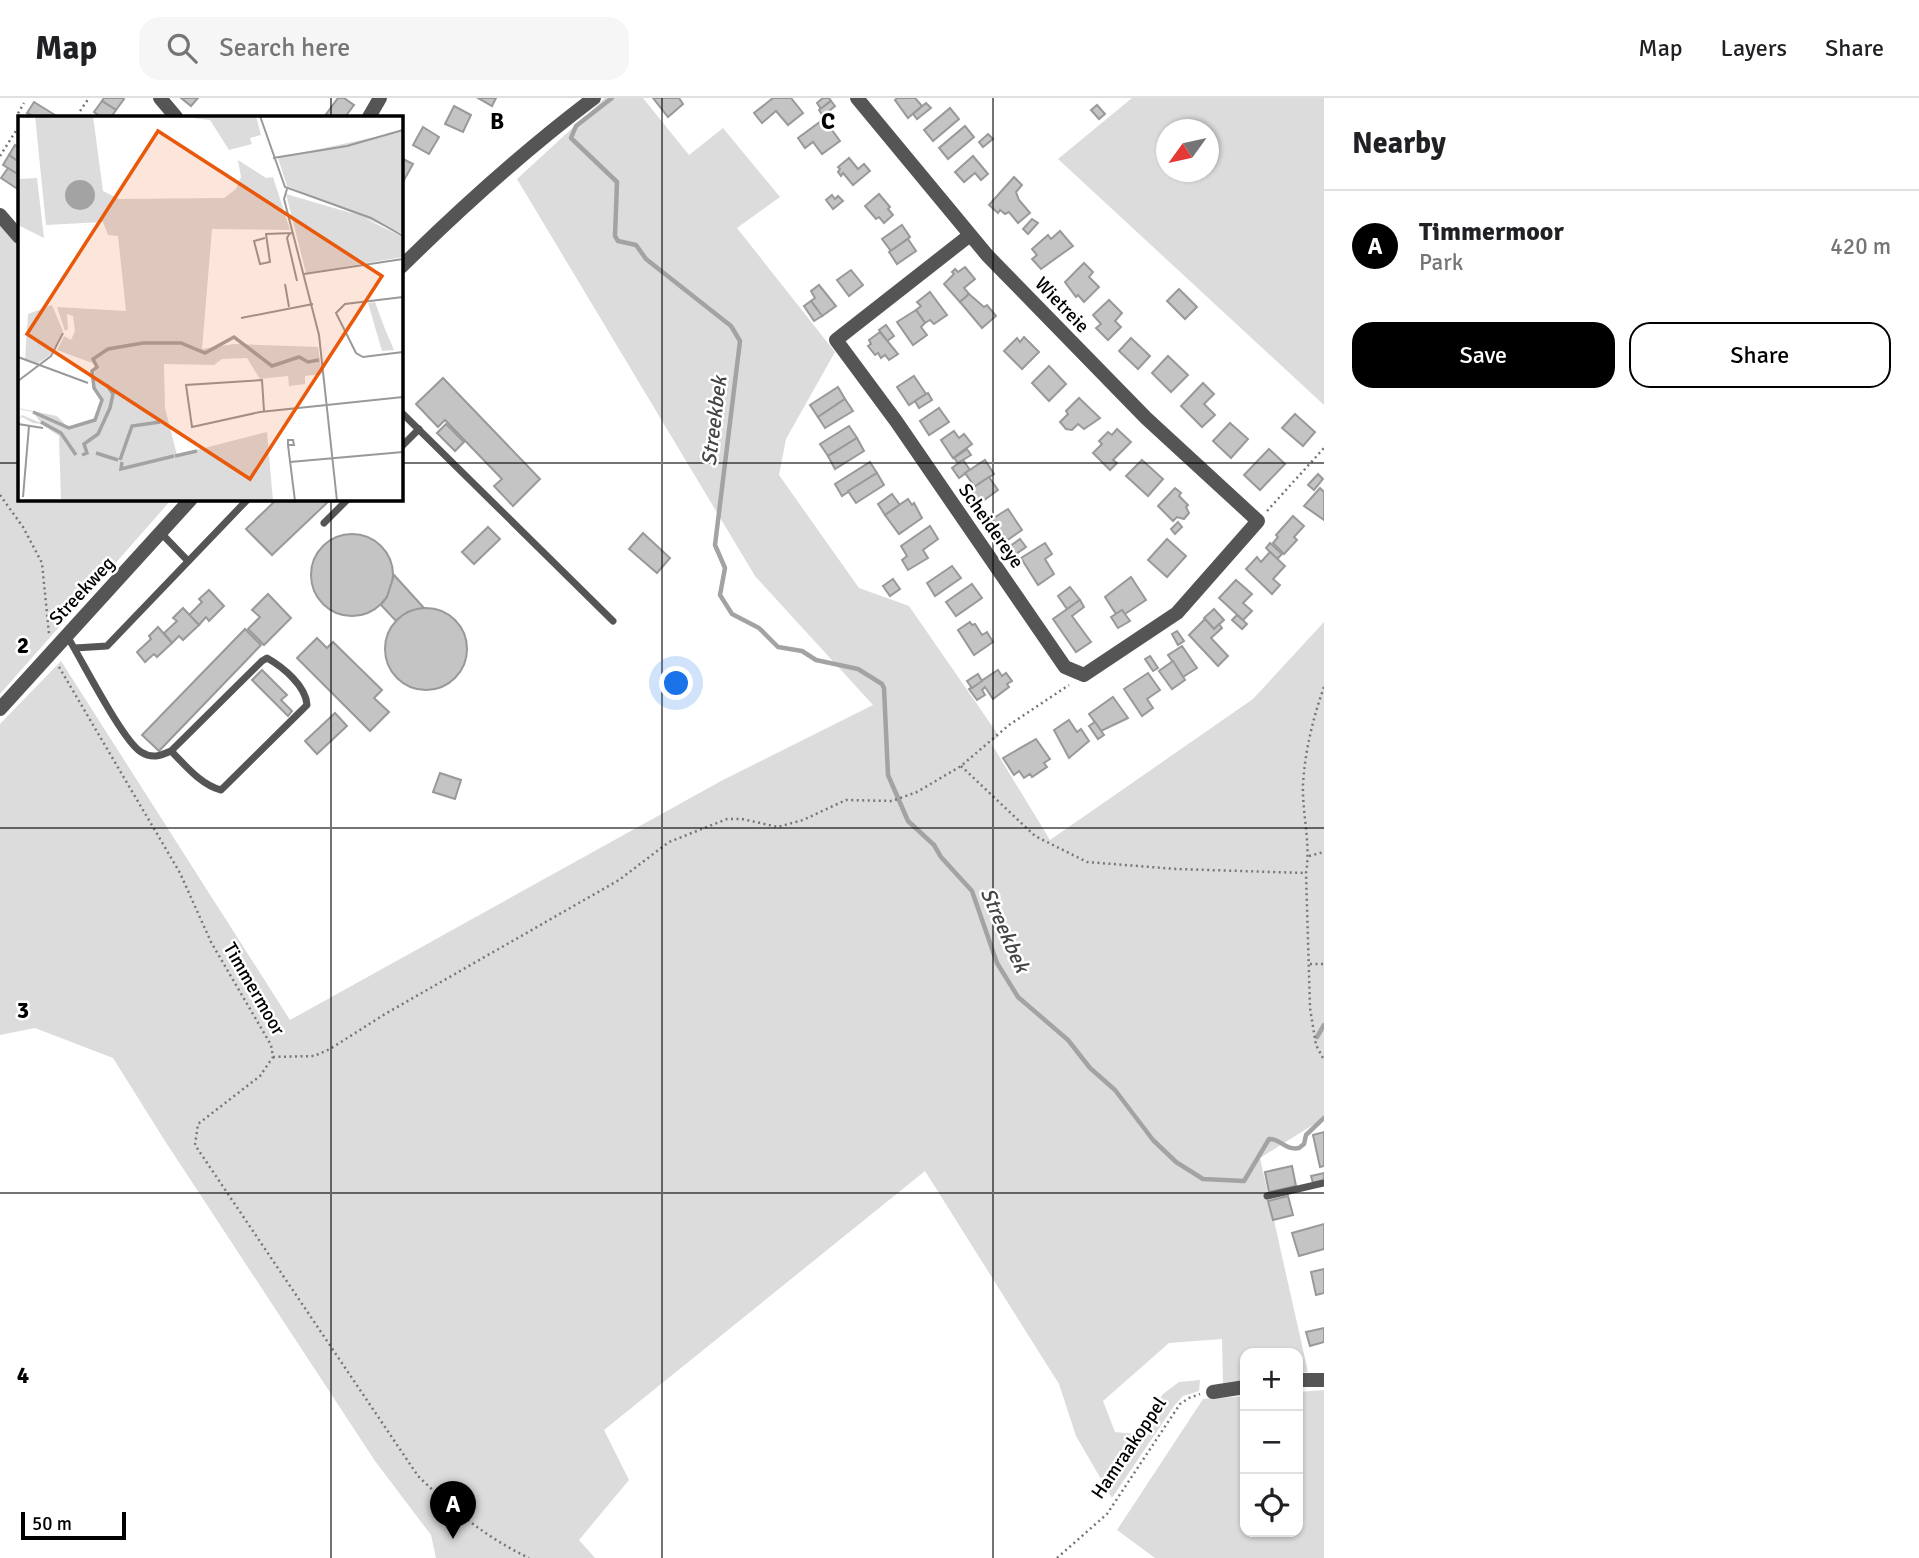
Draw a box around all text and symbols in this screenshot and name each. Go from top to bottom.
search box [139,17,629,80]
text: Map [35,28,97,69]
icon: search [163,29,201,67]
text: Search here [219,32,350,64]
text: Map [1638,33,1683,63]
text: Layers [1721,33,1787,63]
text: Share [1825,33,1884,63]
text: B [490,107,504,136]
text: C [821,107,835,136]
inset map [18,116,402,500]
north arrow [1156,119,1219,182]
text: Nearby [1352,125,1446,162]
text: Timmermoor [1419,216,1564,248]
text: A [1368,232,1382,261]
text: 420 m [1830,232,1891,261]
text: Park [1419,248,1463,277]
street label: Wietreie [1030,272,1094,338]
button: Save [1352,322,1615,388]
button: Share [1629,322,1891,388]
water label: Streekbek [696,372,733,467]
street label: Scheidereye [953,479,1029,573]
street label: Streekweg [44,552,120,630]
text: 2 [17,631,29,660]
your location [659,666,693,700]
water label: Streekbek [975,884,1036,979]
street label: Timmermoor [218,938,290,1040]
text: 3 [17,996,29,1025]
map controls [1240,1348,1303,1537]
button: + [1240,1348,1303,1411]
text: 4 [17,1361,29,1390]
street label: Hamraakoppel [1086,1392,1172,1504]
button: − [1240,1411,1303,1474]
button: locate [1240,1474,1303,1537]
pin: A [430,1481,476,1539]
scale bar [21,1509,126,1541]
text: 50 m [32,1512,72,1536]

